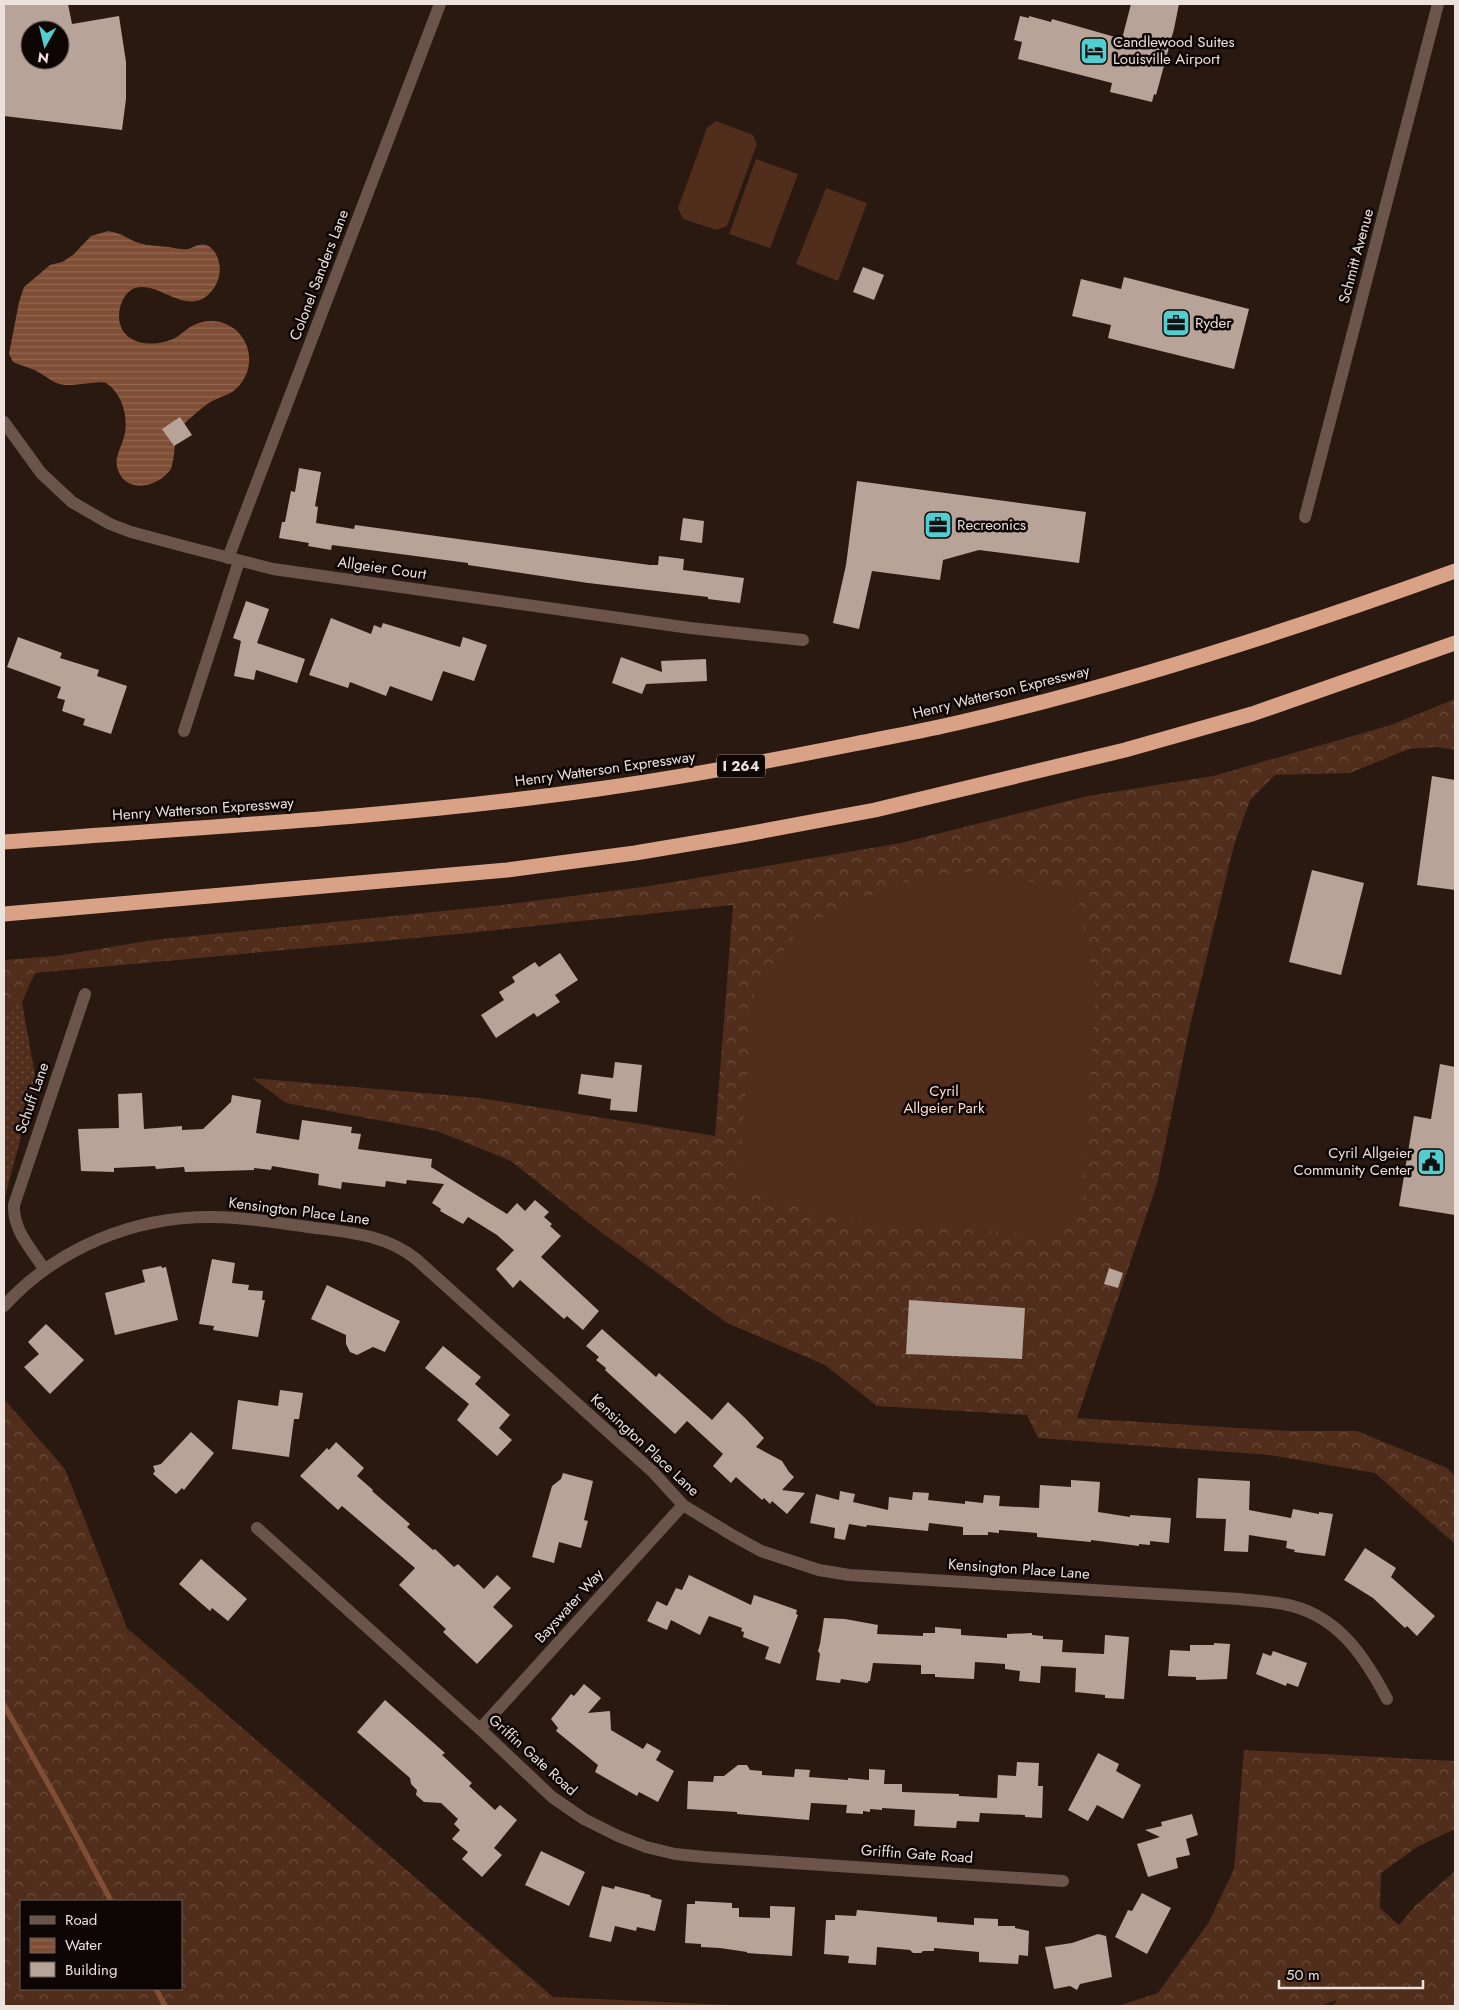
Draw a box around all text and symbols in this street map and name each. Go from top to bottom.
north arrow [20,20,70,70]
place label: Candlewood Suites Louisville Airport [1113,31,1235,70]
hotel icon: Candlewood Suites Louisville Airport [1079,36,1109,66]
text: N [36,47,50,69]
street label: Colonel Sanders Lane [284,206,354,344]
street label: Schmitt Avenue [1333,206,1379,306]
office icon: Ryder [1161,308,1191,338]
place label: Ryder [1195,312,1232,334]
office icon: Recreonics [923,510,953,540]
place label: Recreonics [957,514,1026,536]
street label: Allgeier Court [336,551,428,585]
street label: Henry Watterson Expressway [910,659,1092,725]
street label: Henry Watterson Expressway [513,745,697,793]
road number: I 264 [717,754,765,778]
street label: Henry Watterson Expressway [111,792,295,826]
street label: Schuff Lane [10,1059,54,1136]
park label: Cyril Allgeier Park [903,1080,985,1119]
place label: Cyril Allgeier Community Center [1293,1142,1413,1181]
public building icon: Cyril Allgeier Community Center [1416,1147,1446,1177]
street label: Kensington Place Lane [227,1191,371,1231]
street label: Kensington Place Lane [586,1389,705,1502]
street label: Kensington Place Lane [947,1553,1091,1585]
street label: Bayswater Way [530,1564,609,1648]
street label: Griffin Gate Road [484,1709,582,1801]
street label: Griffin Gate Road [860,1839,974,1869]
legend [20,1900,182,1990]
text: Road [65,1909,97,1931]
text: Water [65,1934,103,1956]
scale bar [1279,1958,1423,1990]
text: Building [65,1959,117,1981]
text: 50 m [1286,1964,1320,1986]

